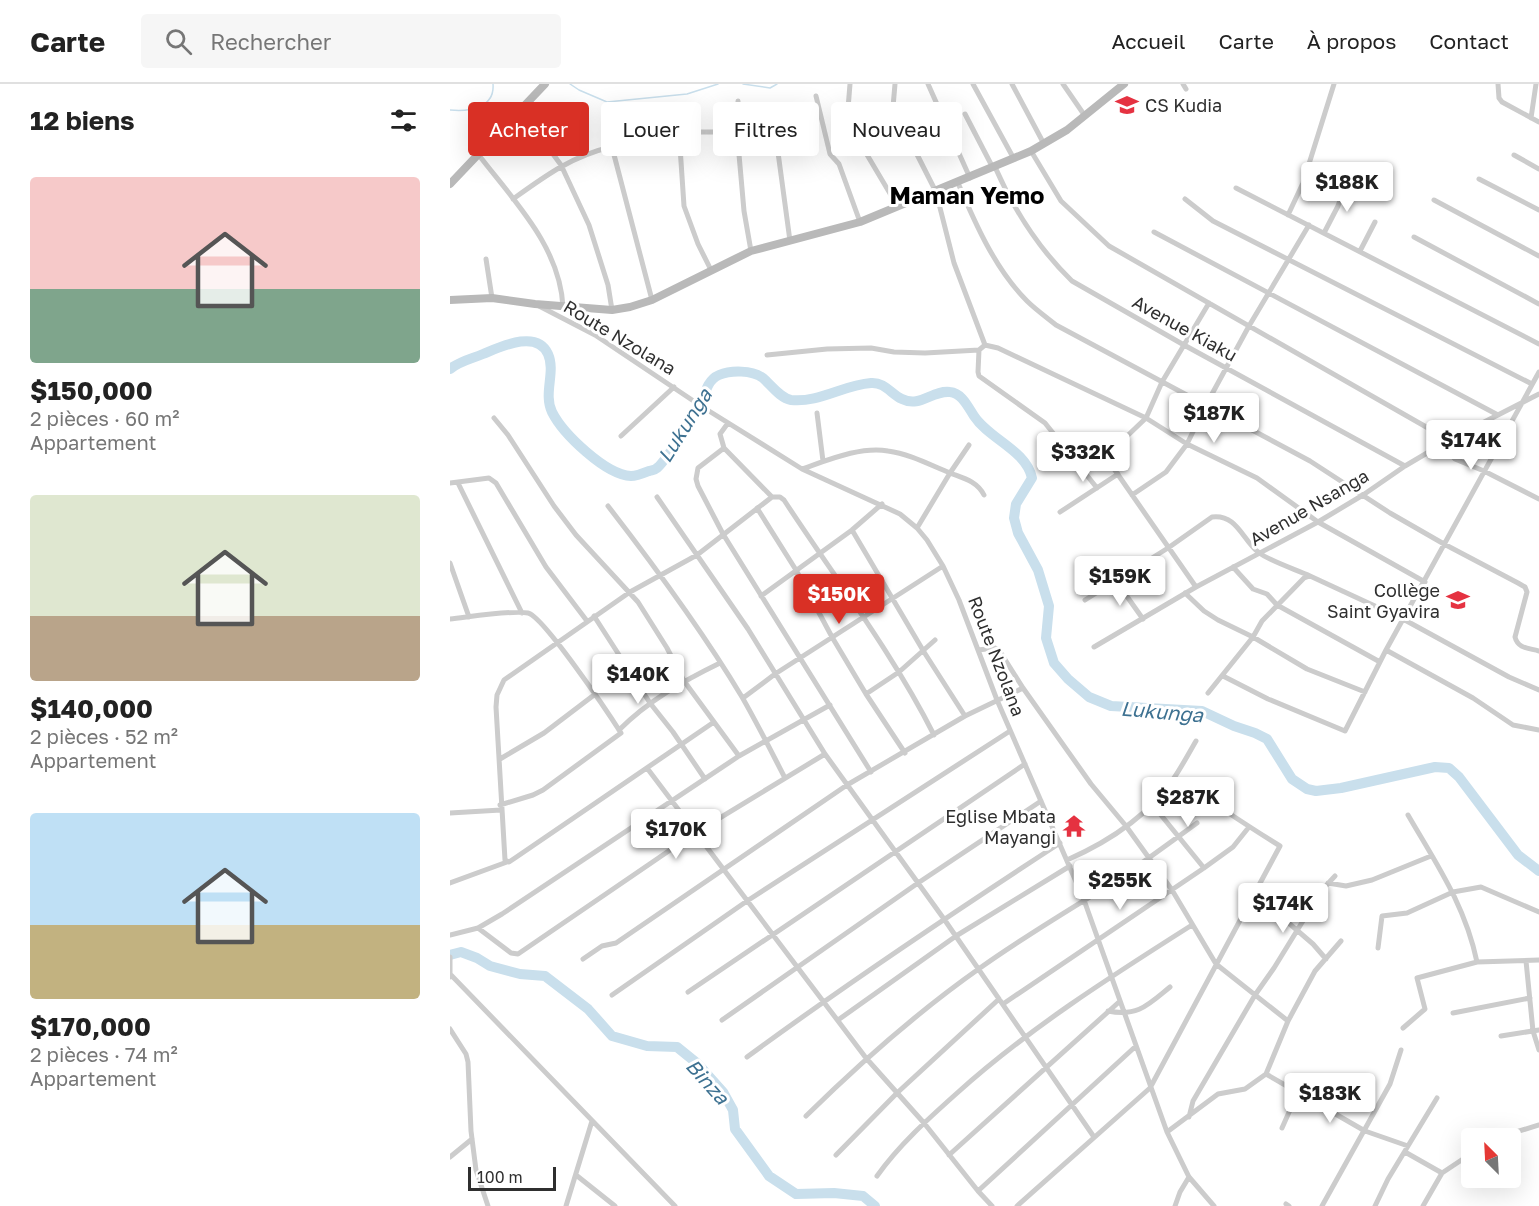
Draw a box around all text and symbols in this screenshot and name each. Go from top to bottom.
search box [141,14,561,68]
text: Carte [30,25,105,58]
icon: search [162,25,195,58]
text: Rechercher [210,28,331,55]
text: Accueil [1112,28,1185,54]
text: Carte [1218,28,1274,54]
text: À propos [1307,28,1396,54]
text: Contact [1429,28,1509,54]
school or university icon: CS Kudia [1114,92,1140,118]
place label: CS Kudia [1145,94,1222,116]
chip: Acheter [468,102,589,156]
chip: Louer [601,102,701,156]
chip: Filtres [713,102,819,156]
chip: Nouveau [831,102,962,156]
icon: filters [387,104,420,137]
text: 12 biens [30,105,135,136]
pin: $188K [1305,162,1389,213]
text: $188K [1315,169,1379,193]
district label: Maman Yemo [890,180,1044,209]
icon: home [171,216,279,324]
street label: Avenue Kiaku [1129,290,1241,366]
street label: Route Nzolana [560,295,680,379]
text: $150,000 [30,375,153,406]
water label: Lukunga [652,383,717,467]
pin: $187K [1172,393,1256,444]
text: $187K [1183,400,1245,424]
text: 2 pièces · 60 m² [30,406,179,430]
pin: $174K [1429,420,1513,471]
text: $174K [1440,427,1502,451]
text: Appartement [30,430,157,454]
pin: $332K [1041,432,1125,483]
text: $332K [1051,439,1115,463]
street label: Avenue Nsanga [1246,464,1372,550]
icon: home [171,534,279,642]
pin: $159K [1078,556,1162,607]
text: $159K [1088,563,1152,587]
pin: $150K [797,574,881,625]
place label: Collège Saint Gyavira [1327,579,1440,622]
text: $150K [807,581,871,605]
school or university icon: Collège Saint Gyavira [1445,587,1471,613]
street label: Route Nzolana [964,593,1030,719]
pin: $140K [596,654,680,705]
text: $140K [606,661,670,685]
text: $140,000 [30,693,153,724]
water label: Lukunga [1120,695,1205,728]
text: 2 pièces · 52 m² [30,724,178,748]
text: Appartement [30,748,157,772]
pin: $287K [1146,777,1230,828]
text: $287K [1156,784,1220,808]
place label: Eglise Mbata Mayangi [945,805,1056,848]
pin: $170K [634,809,718,860]
temple icon: Eglise Mbata Mayangi [1061,813,1087,839]
text: $170K [645,816,707,840]
icon: home [171,852,279,960]
pin: $255K [1078,860,1162,911]
text: $255K [1088,867,1152,891]
pin: $174K [1241,883,1325,934]
text: $174K [1252,890,1314,914]
text: $170,000 [30,1011,151,1042]
text: 2 pièces · 74 m² [30,1042,178,1066]
water label: Binza [681,1053,735,1109]
text: Appartement [30,1066,157,1090]
pin: $183K [1288,1073,1372,1124]
text: $183K [1298,1080,1362,1104]
north arrow [1461,1128,1521,1188]
map controls [1461,1128,1521,1188]
scale bar [468,1164,556,1192]
text: 100 m [477,1167,523,1187]

